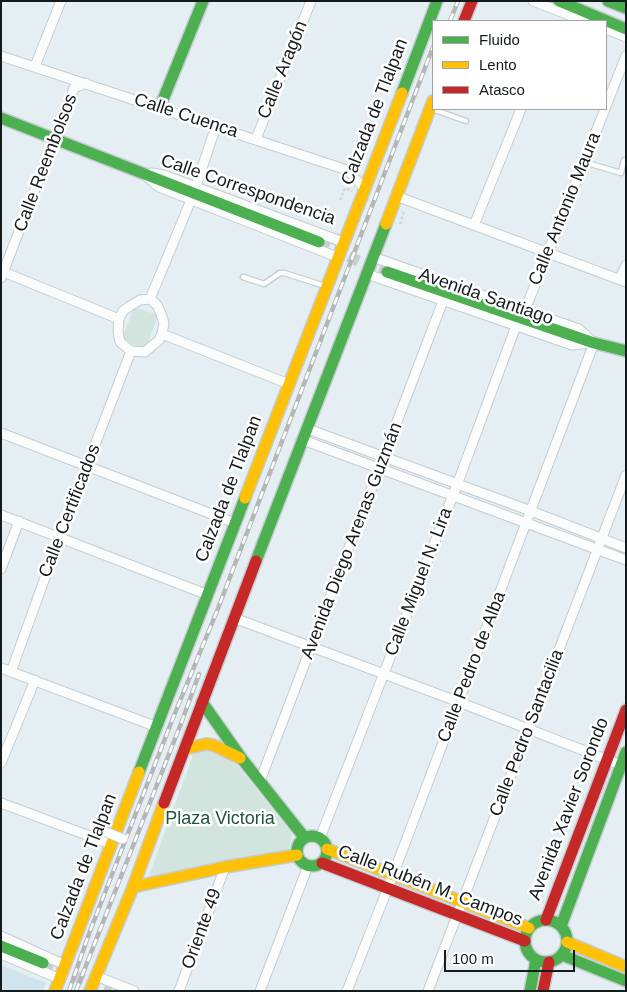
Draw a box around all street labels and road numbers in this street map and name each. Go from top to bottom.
street label: Calle Aragón [253,18,313,122]
street label: Calzada de Tlalpan [337,36,413,188]
street label: Calle Cuenca [131,89,241,143]
street label: Calle Reembolsos [10,91,82,235]
street label: Calle Antonio Maura [524,129,606,289]
street label: Calle Correspondencia [158,150,338,230]
street label: Avenida Santiago [416,264,556,330]
street label: Calzada de Tlalpan [191,413,267,565]
street label: Avenida Diego Arenas Guzmán [297,420,407,662]
street label: Calle Certificados [35,441,105,581]
street label: Calle Miguel N. Lira [381,505,457,659]
street label: Calle Pedro de Alba [433,588,511,746]
street label: Calle Pedro Santacilia [485,646,569,820]
street label: Avenida Xavier Sorondo [524,715,614,903]
street label: Calzada de Tlalpan [46,791,122,943]
street label: Calle Rubén M. Campos [335,841,525,931]
street label: Oriente 49 [177,886,227,972]

